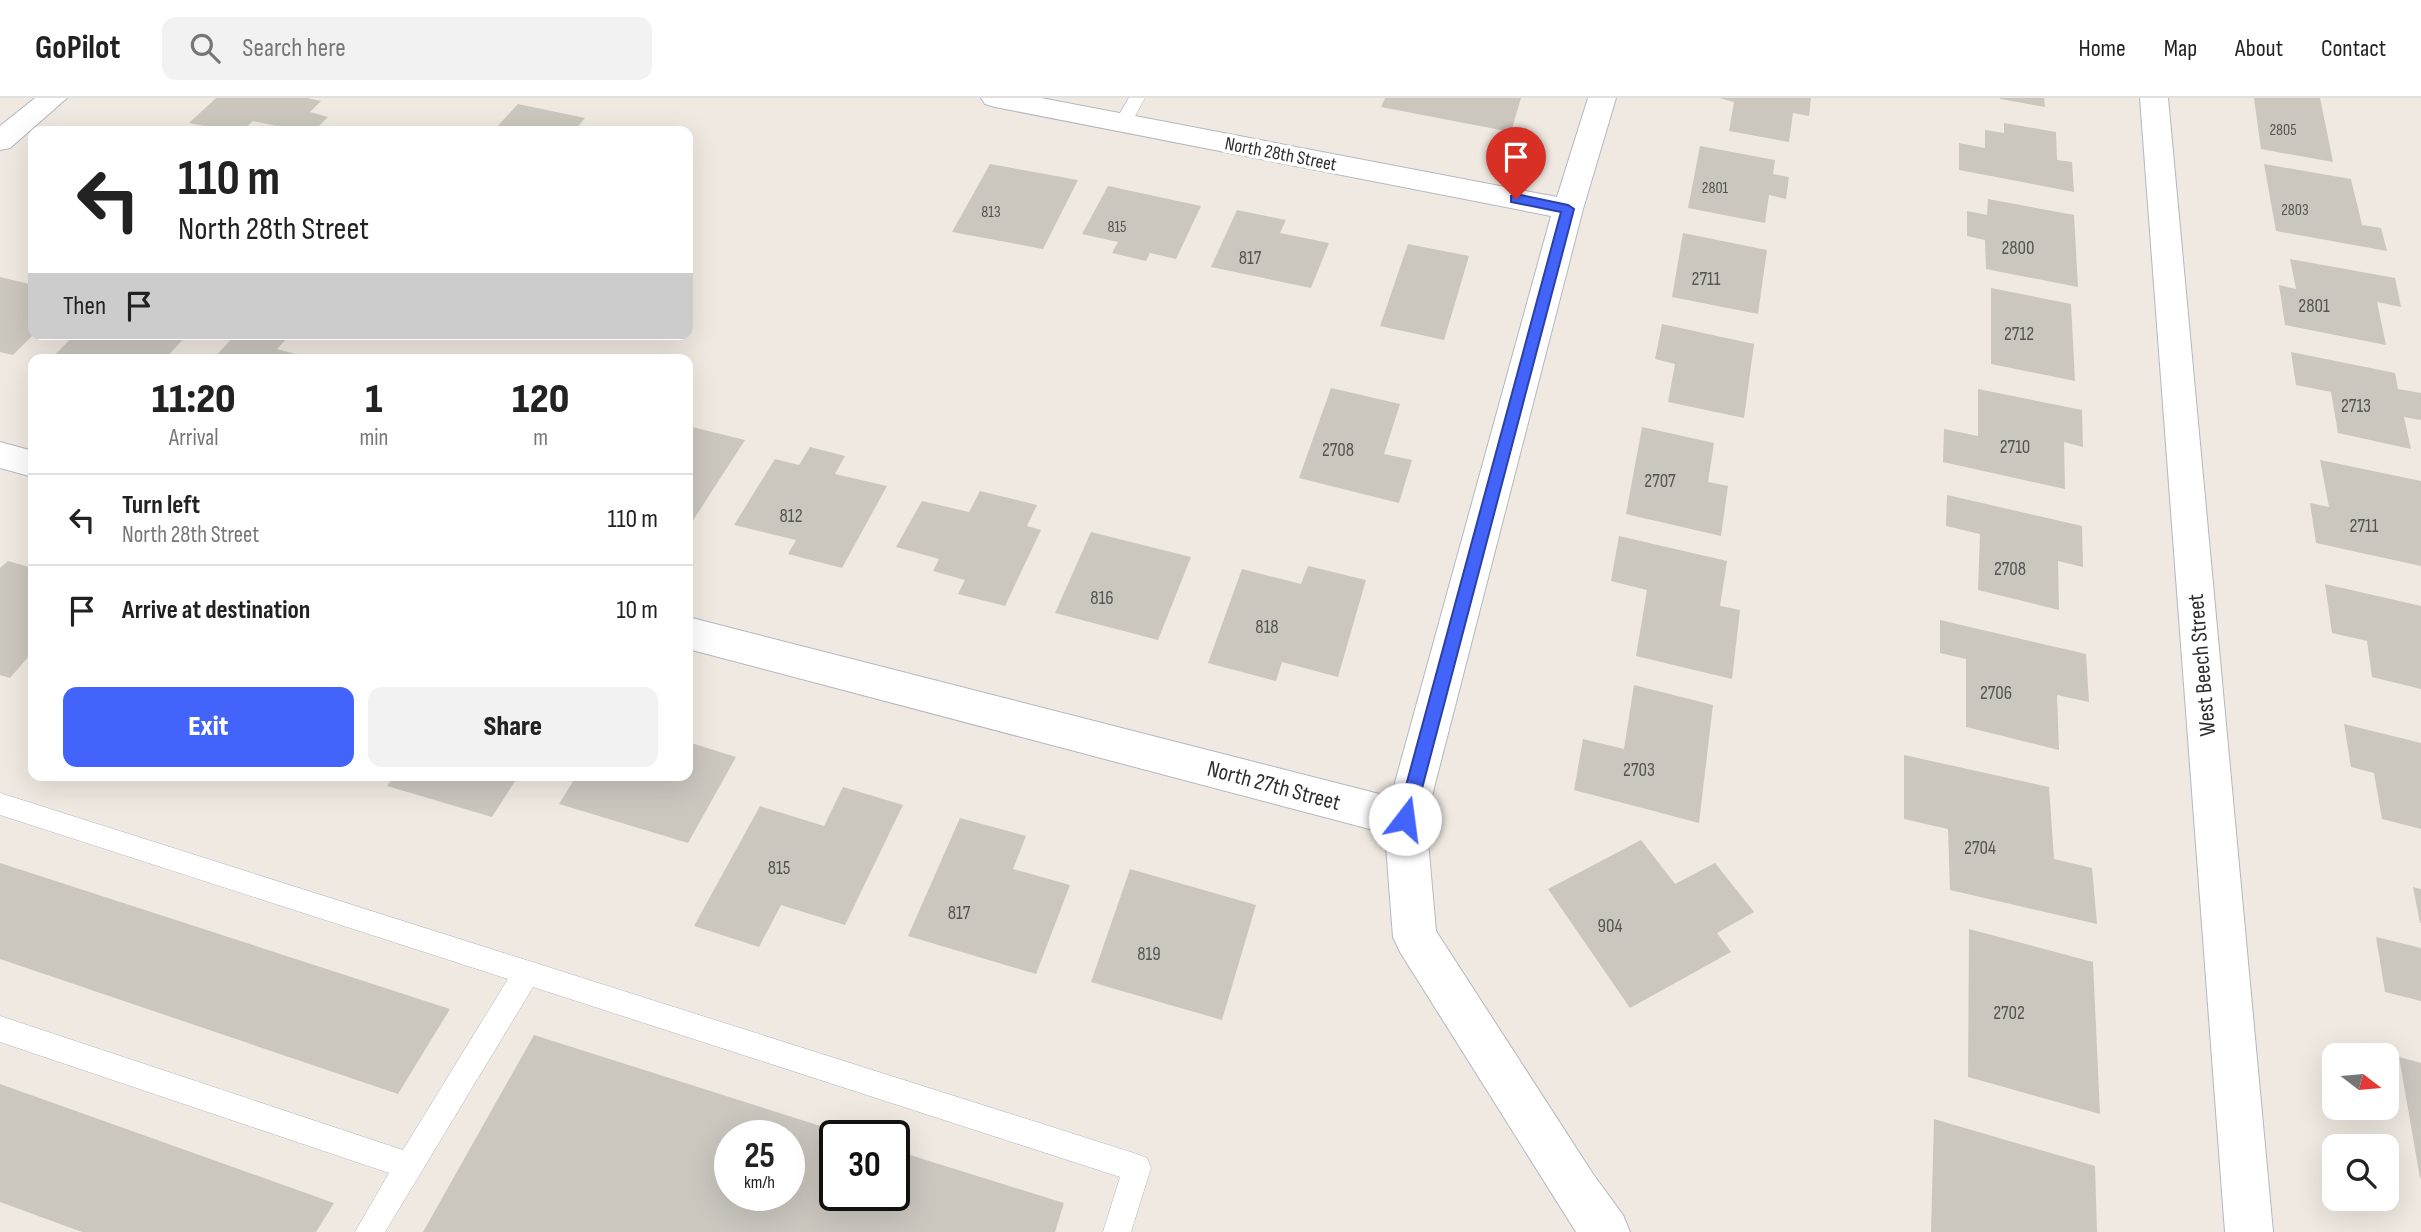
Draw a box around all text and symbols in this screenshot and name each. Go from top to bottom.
search box [162,17,652,80]
text: GoPilot [35,28,120,68]
icon: search [186,29,224,67]
text: Search here [242,33,346,64]
text: Home [2078,34,2126,63]
text: Map [2164,34,2197,63]
text: About [2235,34,2283,63]
text: Contact [2321,34,2386,63]
house number: 2805 [2269,121,2297,140]
pin [1486,127,1546,199]
street label: North 28th Street [1223,132,1339,177]
icon: arrive [1497,138,1535,176]
text: 110 m [178,150,280,209]
icon: left [63,154,154,245]
house number: 2801 [1702,179,1729,198]
house number: 2803 [2281,201,2309,220]
house number: 813 [981,203,1001,222]
text: North 28th Street [178,210,369,249]
house number: 815 [1107,218,1127,237]
house number: 2800 [2001,237,2035,260]
house number: 817 [1239,247,1262,270]
house number: 2711 [1692,268,1721,291]
icon: arrive [120,287,158,325]
text: Then [63,291,106,322]
house number: 2801 [2298,295,2330,318]
house number: 2712 [2004,323,2034,346]
text: 11:20 [152,374,236,425]
text: 1 [365,374,382,425]
text: 120 [512,374,569,425]
house number: 2713 [2341,395,2371,418]
text: Arrival [169,424,218,452]
text: min [359,424,388,452]
text: m [533,424,548,452]
house number: 2710 [2000,436,2030,459]
house number: 2708 [1322,439,1354,462]
house number: 2707 [1644,470,1676,493]
text: Turn left [122,490,200,521]
icon: left [63,501,101,539]
text: 110 m [607,504,658,535]
house number: 812 [779,505,803,528]
house number: 2711 [2350,515,2379,538]
text: North 28th Street [122,521,259,549]
house number: 2708 [1994,558,2026,581]
house number: 816 [1090,587,1114,610]
icon: arrive [63,592,101,630]
street label: West Beech Street [2182,593,2222,737]
text: Arrive at destination [122,595,310,626]
text: 10 m [616,595,658,626]
house number: 818 [1255,616,1279,639]
house number: 2706 [1980,682,2012,705]
button: Exit [63,687,354,767]
button: Share [368,687,658,767]
street label: North 27th Street [1204,755,1343,817]
house number: 2703 [1623,759,1655,782]
position arrow [1368,782,1442,856]
house number: 2704 [1964,837,1996,860]
house number: 815 [768,857,790,880]
house number: 817 [948,902,971,925]
house number: 904 [1598,915,1622,938]
house number: 819 [1137,943,1161,966]
house number: 2702 [1993,1002,2025,1025]
north arrow [2322,1043,2399,1120]
map controls [2322,1043,2399,1211]
speed limit sign: 30 [819,1120,910,1211]
button: search [2322,1134,2399,1211]
text: 25 [744,1135,775,1178]
text: km/h [744,1172,775,1193]

